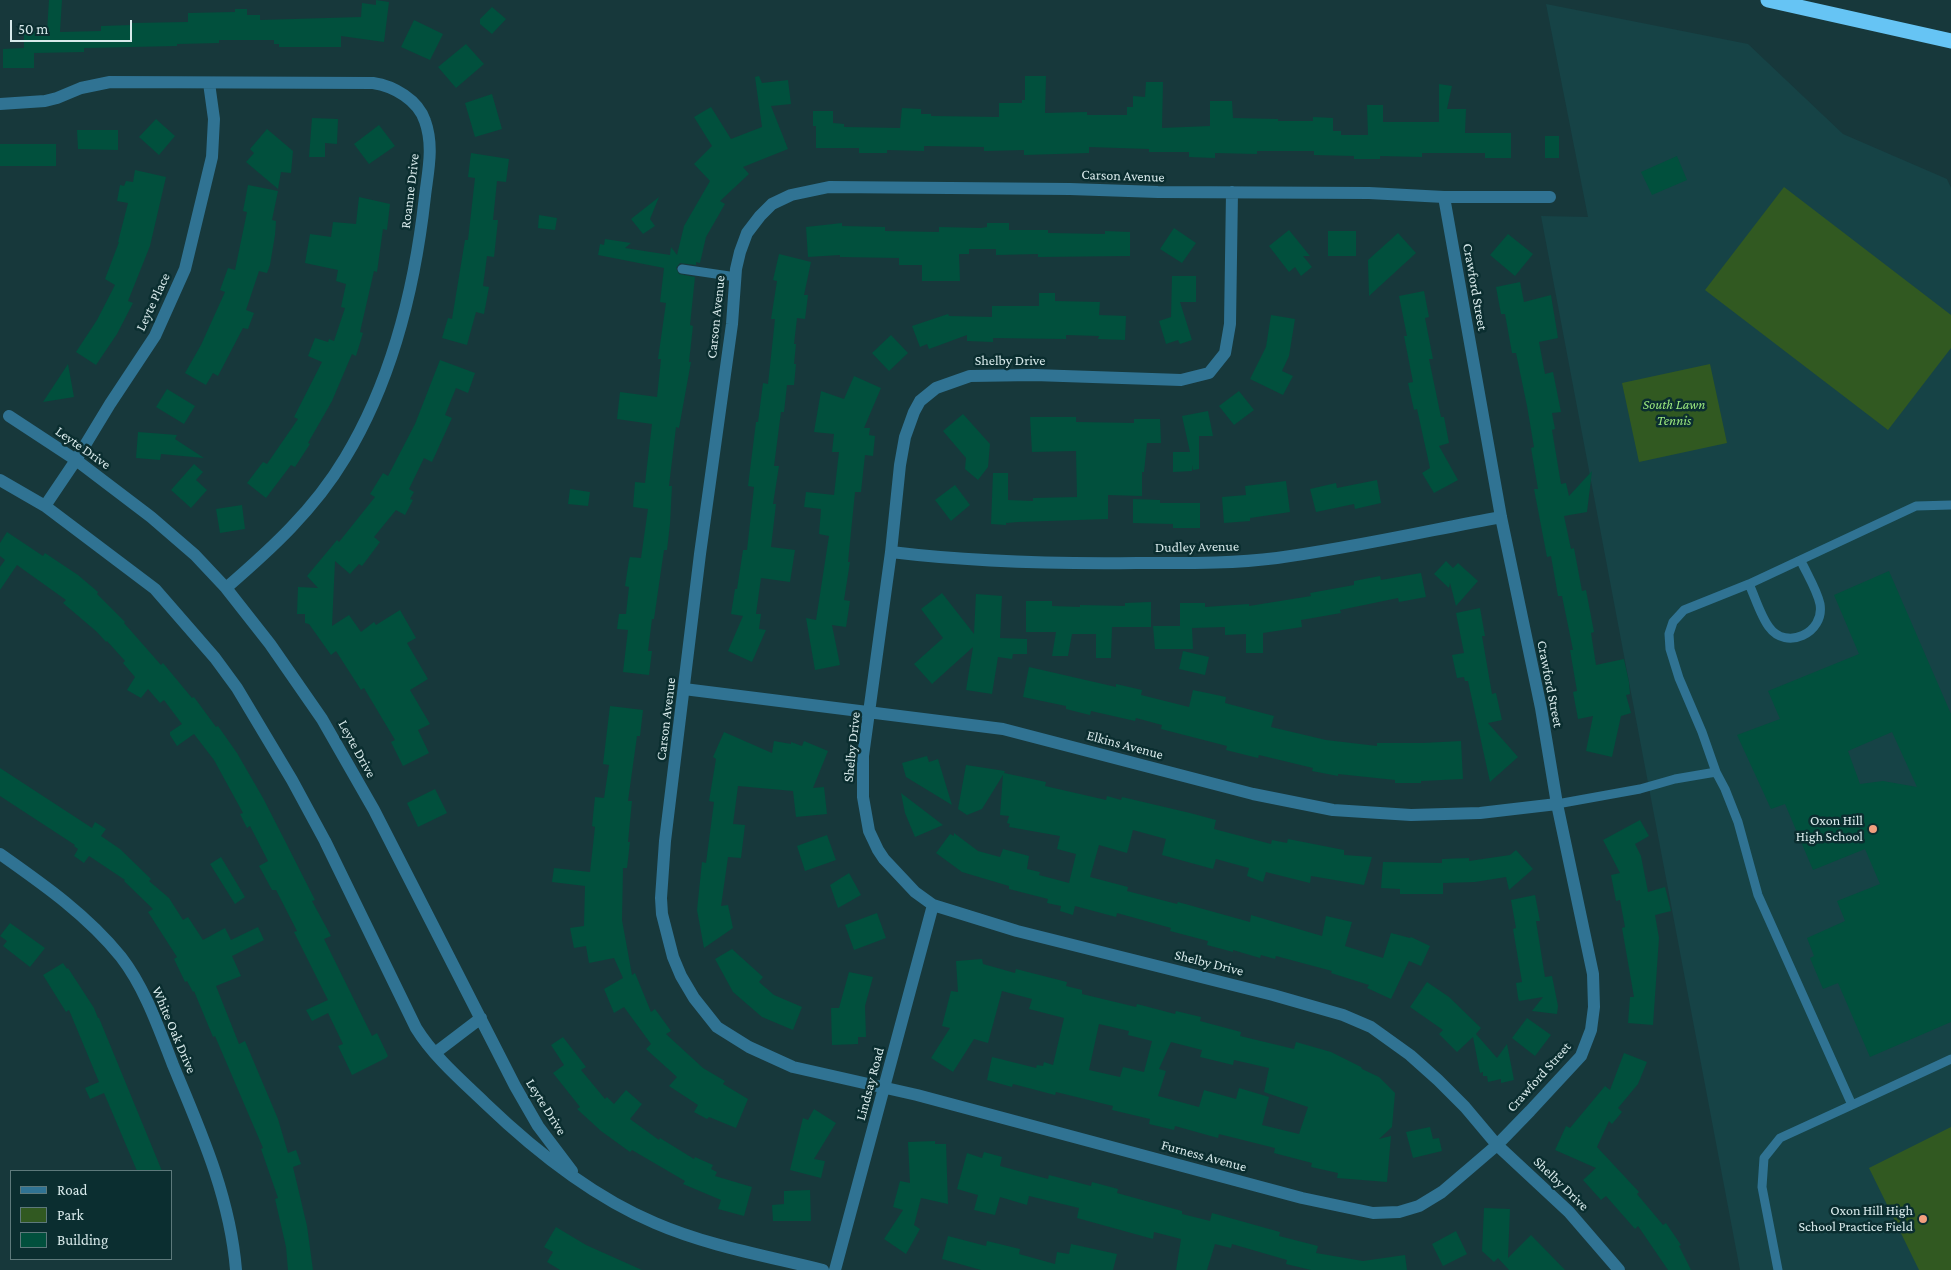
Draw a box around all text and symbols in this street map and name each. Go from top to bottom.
scale bar [12,10,135,42]
text: 50 m [18,21,48,37]
street label: Roanne Drive [397,153,423,229]
street label: Carson Avenue [1081,166,1165,186]
street label: Crawford Street [1459,242,1491,332]
street label: Leyte Place [132,270,174,334]
street label: Carson Avenue [703,275,729,359]
street label: Shelby Drive [975,353,1045,369]
park label: South Lawn Tennis [1643,397,1705,430]
street label: Leyte Drive [52,423,114,473]
street label: Dudley Avenue [1155,538,1239,556]
street label: Crawford Street [1533,639,1567,729]
street label: Carson Avenue [653,677,679,761]
street label: Shelby Drive [840,711,864,783]
street label: Leyte Drive [334,717,380,781]
street label: Elkins Avenue [1085,727,1165,763]
place label: Oxon Hill High School [1796,813,1863,846]
marker: Oxon Hill High School [1867,823,1879,835]
street label: Shelby Drive [1173,946,1245,980]
street label: White Oak Drive [148,984,200,1076]
street label: Crawford Street [1503,1039,1575,1115]
street label: Lindsay Road [852,1046,888,1122]
street label: Leyte Drive [522,1076,570,1138]
street label: Furness Avenue [1160,1137,1248,1175]
street label: Shelby Drive [1530,1153,1592,1215]
legend [10,1170,172,1260]
text: Road [57,1182,87,1198]
place label: Oxon Hill High School Practice Field [1798,1203,1913,1236]
text: Park [57,1207,84,1223]
marker: Oxon Hill High School Practice Field [1917,1213,1929,1225]
text: Building [57,1232,108,1248]

